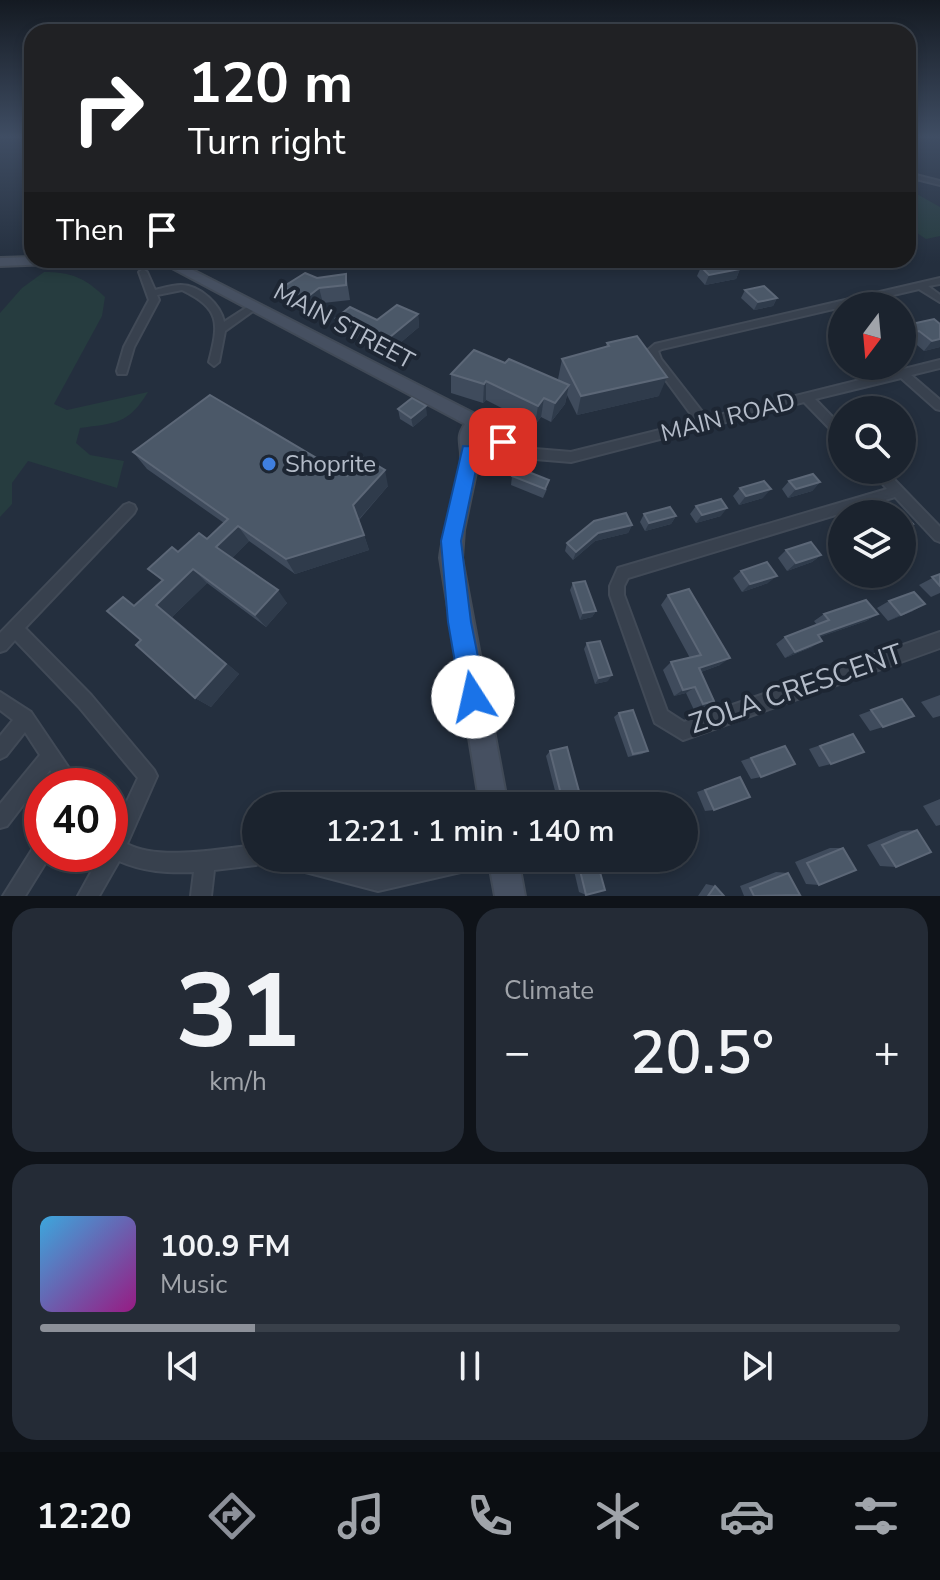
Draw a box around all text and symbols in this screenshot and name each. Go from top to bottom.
text: 120 m [188,45,353,122]
icon: right [56,56,160,160]
text: Turn right [188,118,345,167]
icon: arrive [140,208,184,252]
text: Then [56,210,124,251]
street label: MAIN STREET [268,275,420,377]
north arrow [828,292,916,380]
map controls [828,292,916,588]
street label: MAIN ROAD [657,385,799,449]
button: search [828,396,916,484]
pin [469,408,537,476]
icon: arrive [481,420,525,464]
place label: Shoprite [285,448,376,480]
marker: Shoprite [260,455,278,473]
button: layers [828,500,916,588]
street label: ZOLA CRESCENT [684,635,908,743]
position arrow [431,655,515,739]
speed limit sign: 40 [24,768,128,872]
text: 12:21 · 1 min · 140 m [325,811,615,852]
text: 31 [176,941,300,1083]
text: Climate [504,973,594,1008]
text: 20.5° [630,1012,774,1094]
text: − [504,1023,530,1083]
text: + [874,1023,900,1083]
text: km/h [209,1064,267,1099]
text: 100.9 FM [160,1226,290,1267]
text: Music [160,1267,227,1302]
icon: previous [161,1344,205,1388]
icon: pause [448,1344,492,1388]
icon: next [735,1344,779,1388]
icon: directions [204,1488,260,1544]
icon: music [333,1488,389,1544]
icon: phone [462,1488,518,1544]
icon: climate [590,1488,646,1544]
icon: car [719,1488,775,1544]
icon: filters [848,1488,904,1544]
text: 12:20 [36,1492,132,1541]

